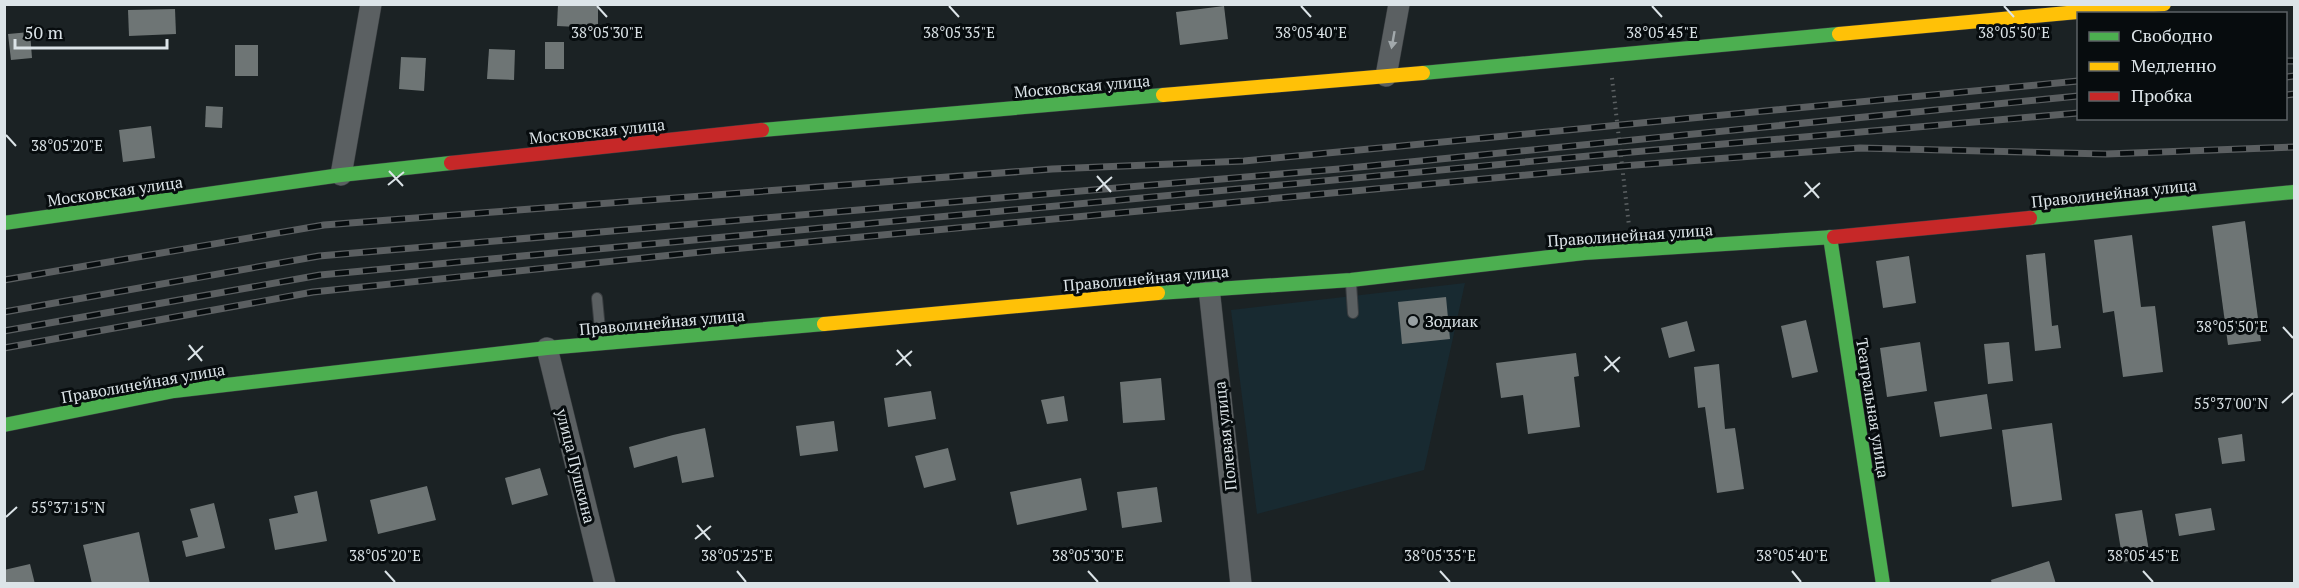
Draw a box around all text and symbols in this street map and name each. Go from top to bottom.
scale bar [15,12,166,50]
legend [2077,12,2287,120]
text: 50 m [24,20,64,44]
text: 38°05'30"E [571,22,643,42]
text: 38°05'35"E [923,22,995,42]
text: 38°05'40"E [1275,22,1347,42]
text: 38°05'45"E [1626,22,1698,42]
text: 38°05'50"E [1978,22,2050,42]
text: Свободно [2131,23,2213,47]
one-way arrow [1388,31,1397,50]
text: Медленно [2131,53,2217,77]
street label: Московская улица [1013,69,1151,103]
text: Пробка [2131,83,2193,107]
street label: Московская улица [528,113,666,149]
text: 38°05'20"E [31,135,103,155]
street label: Московская улица [46,171,184,211]
street label: Праволинейная улица [2030,173,2198,213]
street label: Праволинейная улица [1546,218,1714,252]
street label: Праволинейная улица [1062,260,1230,296]
street label: Праволинейная улица [578,304,746,340]
place label: Зодиак [1425,310,1478,332]
marker: Зодиак [1406,314,1420,328]
text: 38°05'50"E [2196,316,2268,336]
street label: Театральная улица [1851,337,1895,479]
street label: Праволинейная улица [59,358,227,408]
street label: Полевая улица [1208,380,1242,492]
text: 55°37'00"N [2194,393,2268,413]
street label: улица Пушкина [551,406,601,526]
text: 55°37'15"N [31,497,105,517]
text: 38°05'20"E [349,545,421,565]
text: 38°05'25"E [701,545,773,565]
text: 38°05'30"E [1052,545,1124,565]
text: 38°05'35"E [1404,545,1476,565]
text: 38°05'40"E [1756,545,1828,565]
text: 38°05'45"E [2107,545,2179,565]

